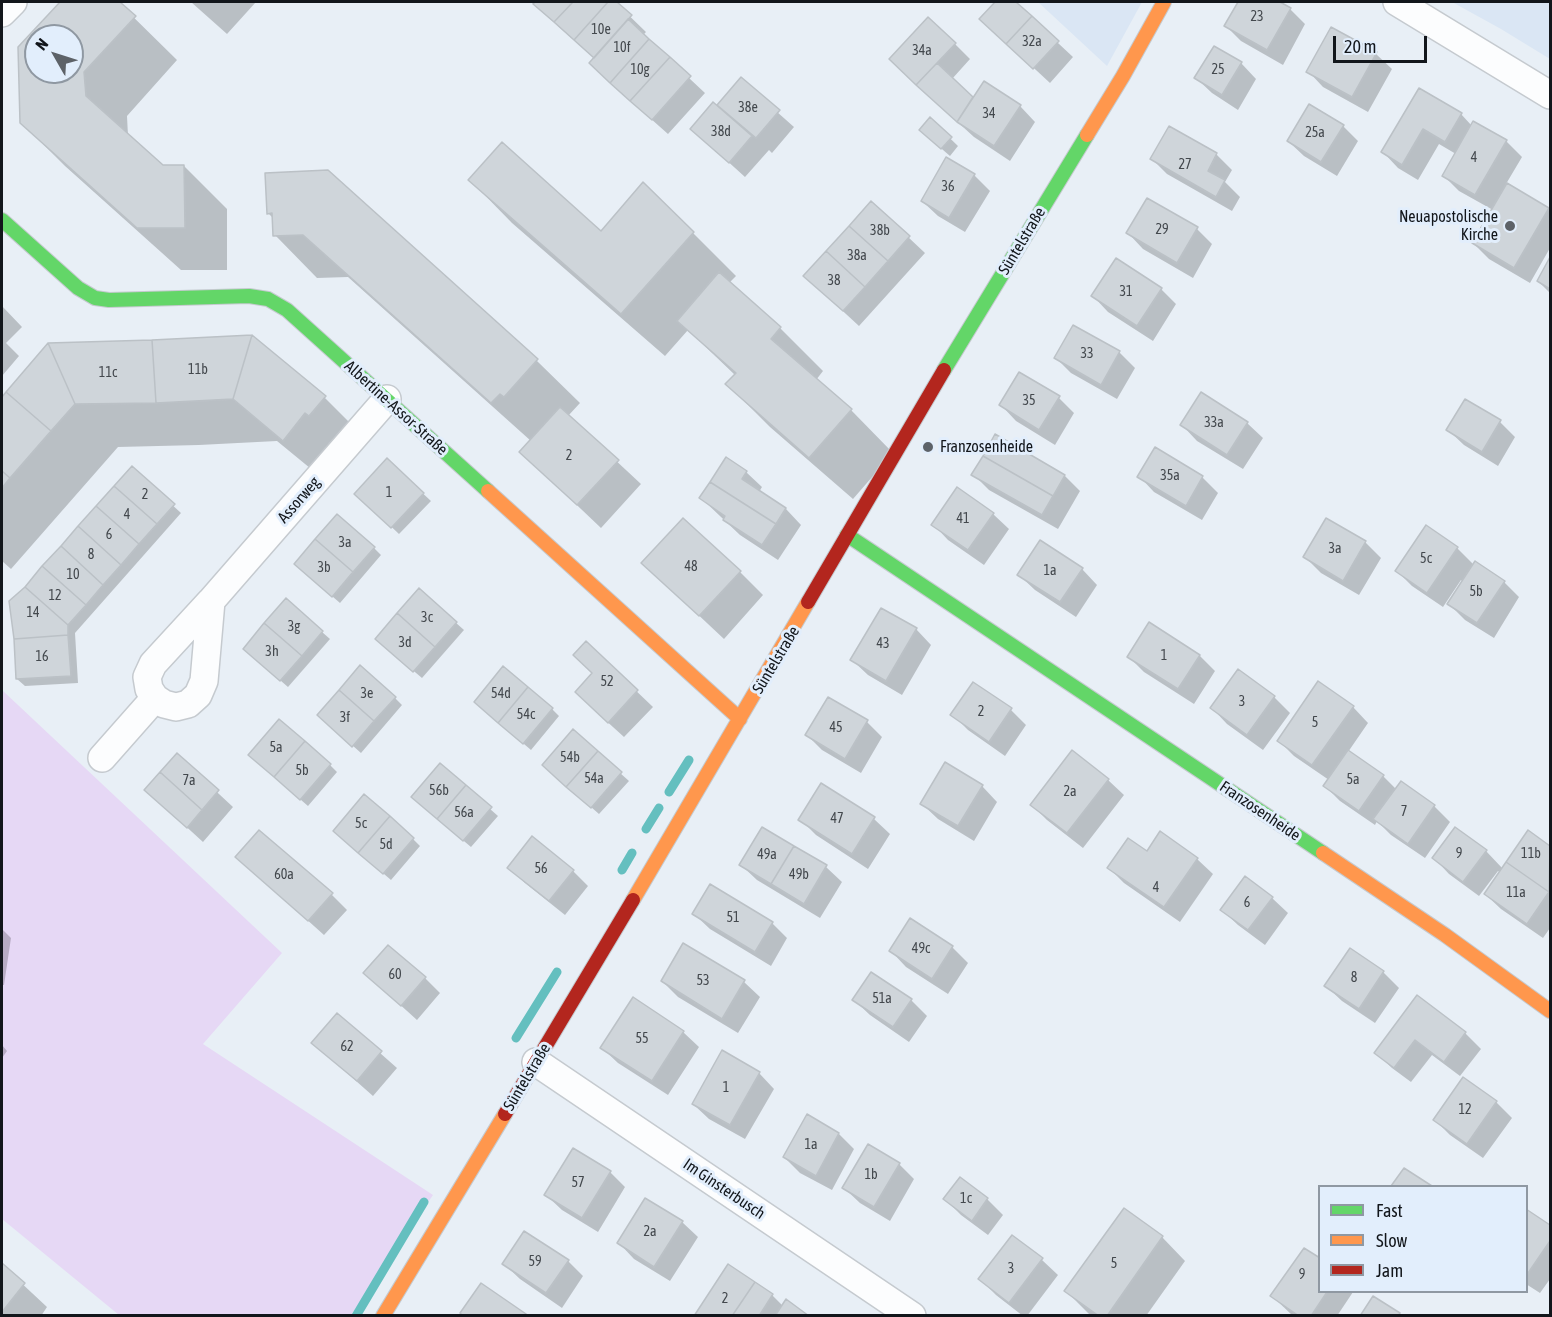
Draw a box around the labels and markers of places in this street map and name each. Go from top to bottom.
place label: Neuapostolische Kirche [1399,207,1498,245]
marker: Neuapostolische Kirche [1503,219,1517,233]
place label: Franzosenheide [940,437,1033,457]
marker: Franzosenheide [921,440,935,454]

